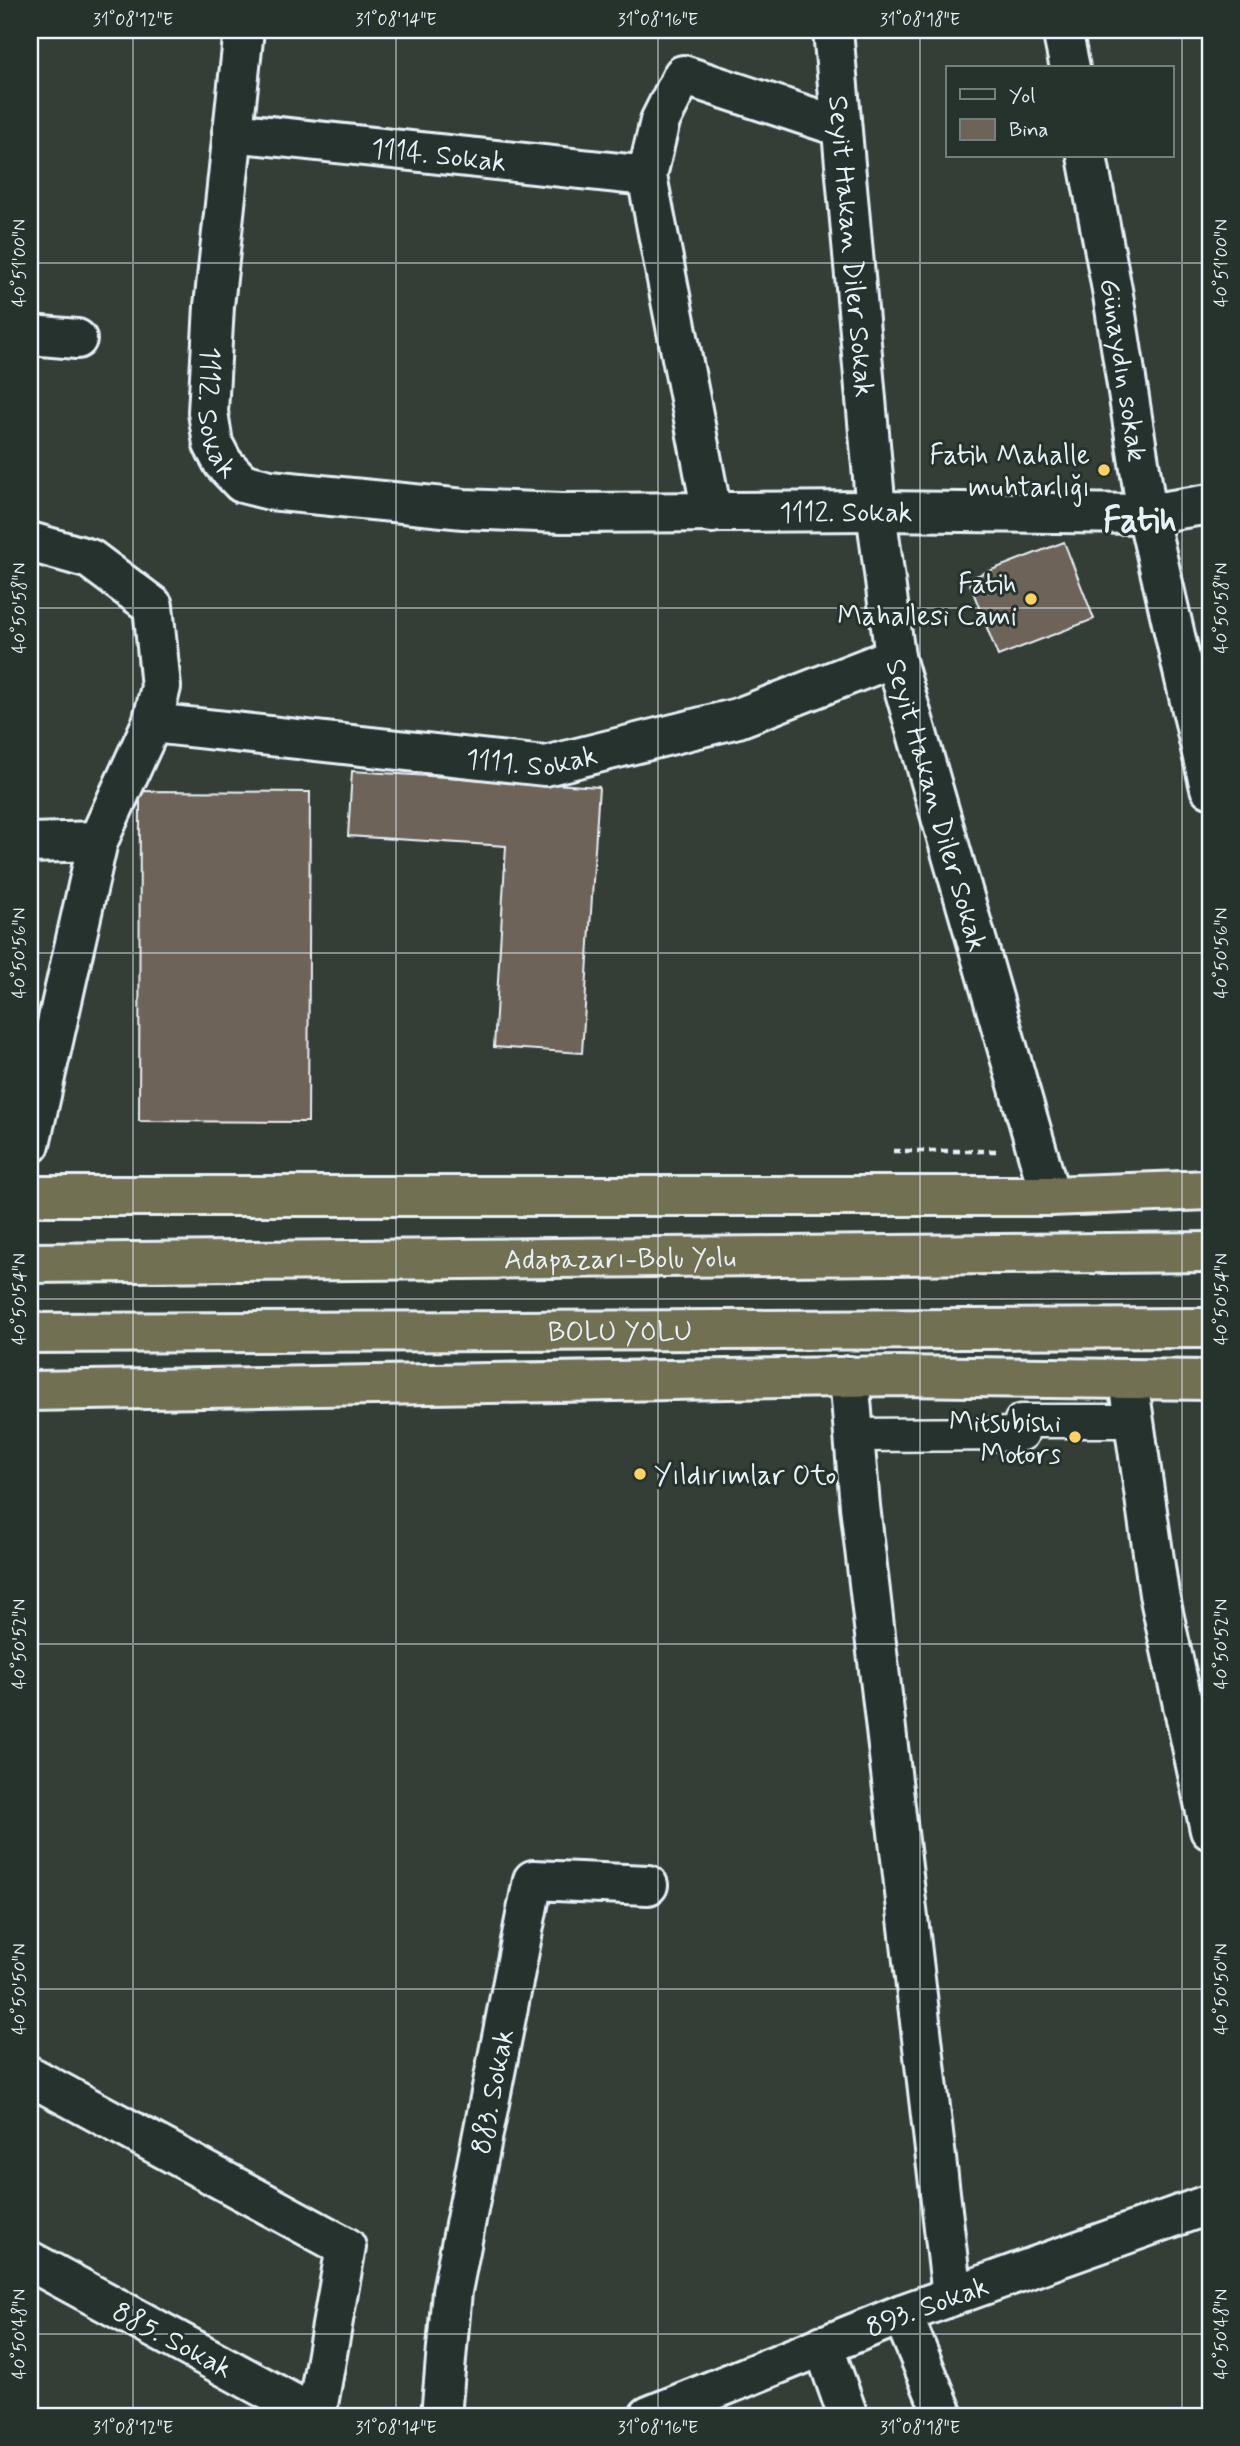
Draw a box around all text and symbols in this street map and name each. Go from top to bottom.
text: 31°08'12"E [93,8,173,32]
text: 31°08'14"E [355,8,437,32]
text: 31°08'16"E [618,8,698,32]
text: 31°08'18"E [880,8,960,32]
legend [946,66,1174,158]
text: Yol [1009,82,1035,110]
street label: Seyit Hakan Diler Sokak [818,94,882,399]
text: Bina [1009,116,1049,144]
street label: 1114. Sokak [369,131,508,182]
text: 40°51'00"N [8,219,32,307]
text: 40°51'00"N [1210,219,1234,307]
street label: Günaydın sokak [1089,275,1155,464]
street label: 1112. Sokak [187,345,244,488]
place label: Fatih Mahalle muhtarlığı [930,438,1090,507]
marker: Fatih Mahalle muhtarlığı [1096,462,1112,478]
street label: 1112. Sokak [779,495,913,533]
district label: Fatih [1103,498,1177,544]
text: 40°50'58"N [8,563,32,653]
text: 40°50'58"N [1210,563,1234,653]
place label: Fatih Mahallesi Cami [837,567,1017,636]
marker: Fatih Mahallesi Cami [1023,591,1039,607]
street label: Seyit Hakan Diler Sokak [875,655,995,956]
street label: 1111. Sokak [464,738,601,787]
text: 40°50'56"N [8,907,32,999]
text: 40°50'56"N [1210,907,1234,999]
street label: Adapazarı-Bolu Yolu [504,1240,736,1280]
text: 40°50'54"N [8,1253,32,1345]
text: 40°50'54"N [1210,1253,1234,1345]
street label: BOLU YOLU [548,1314,692,1352]
place label: Mitsubishi Motors [949,1405,1061,1474]
marker: Mitsubishi Motors [1067,1429,1083,1445]
place label: Yıldırımlar Oto [654,1458,836,1495]
marker: Yıldırımlar Oto [632,1466,648,1482]
text: 40°50'52"N [8,1599,32,1689]
text: 40°50'52"N [1210,1599,1234,1689]
text: 40°50'50"N [8,1943,32,2035]
text: 40°50'50"N [1210,1943,1234,2035]
street label: 883. Sokak [463,2026,524,2158]
street label: 893. Sokak [861,2269,994,2348]
text: 40°50'48"N [8,2289,32,2379]
text: 40°50'48"N [1210,2289,1234,2379]
street label: 885. Sokak [105,2294,238,2388]
text: 31°08'12"E [93,2416,173,2440]
text: 31°08'14"E [355,2416,437,2440]
text: 31°08'16"E [618,2416,698,2440]
text: 31°08'18"E [880,2416,960,2440]

